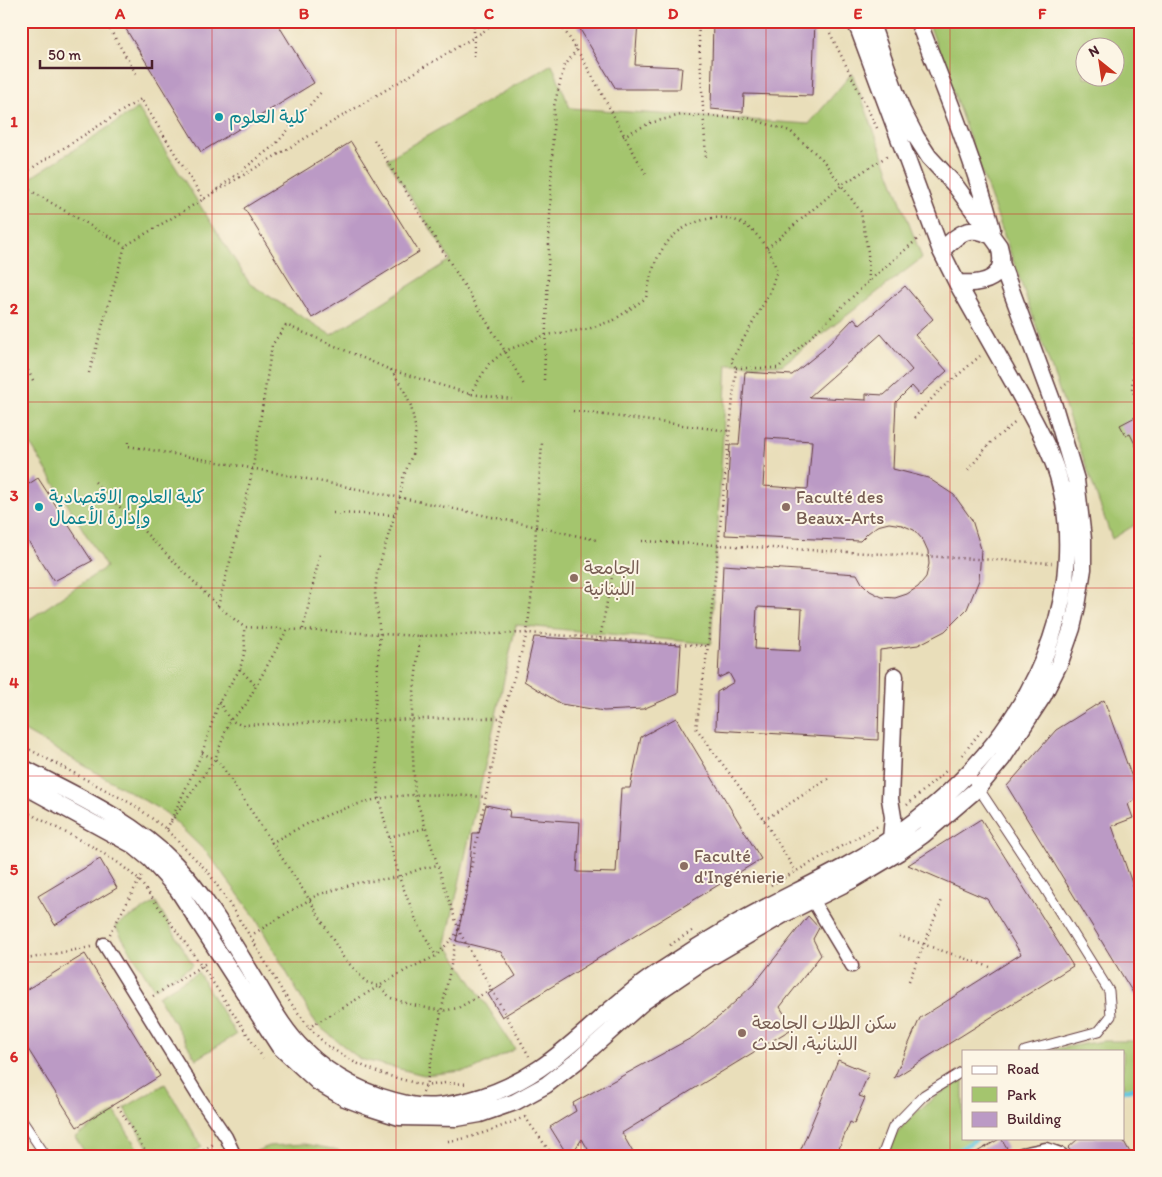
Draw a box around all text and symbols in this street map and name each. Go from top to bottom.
text: A [114,4,126,23]
text: B [299,4,310,23]
text: C [484,4,495,23]
text: D [668,4,679,23]
text: E [854,4,863,23]
text: F [1038,4,1047,23]
scale bar [40,38,152,70]
north arrow [1074,38,1124,88]
text: N [1085,41,1102,61]
text: 50 m [48,46,81,64]
place label: كلية العلوم [229,106,308,131]
marker: كلية العلوم [213,111,225,123]
text: 1 [10,112,18,131]
text: 2 [10,299,19,318]
text: 3 [10,486,19,505]
place label: كلية العلوم الاقتصادية وإدارة الأعمال [49,486,205,529]
place label: Faculté des Beaux-Arts [796,486,884,529]
marker: كلية العلوم الاقتصادية وإدارة الأعمال [33,501,45,513]
marker: Faculté des Beaux-Arts [780,501,792,513]
place label: الجامعة اللبنانية [584,557,640,600]
marker: الجامعة اللبنانية [568,572,580,584]
text: 4 [9,673,19,692]
place label: Faculté d'Ingénierie [694,845,785,888]
text: 5 [10,860,19,879]
marker: Faculté d'Ingénierie [678,860,690,872]
place label: سكن الطلاب الجامعة اللبنانية، الحدث [752,1012,897,1055]
marker: سكن الطلاب الجامعة اللبنانية، الحدث [736,1027,748,1039]
text: 6 [10,1047,19,1066]
legend [962,1050,1124,1140]
text: Road [1007,1060,1040,1078]
text: Park [1007,1086,1037,1104]
text: Building [1007,1110,1061,1128]

